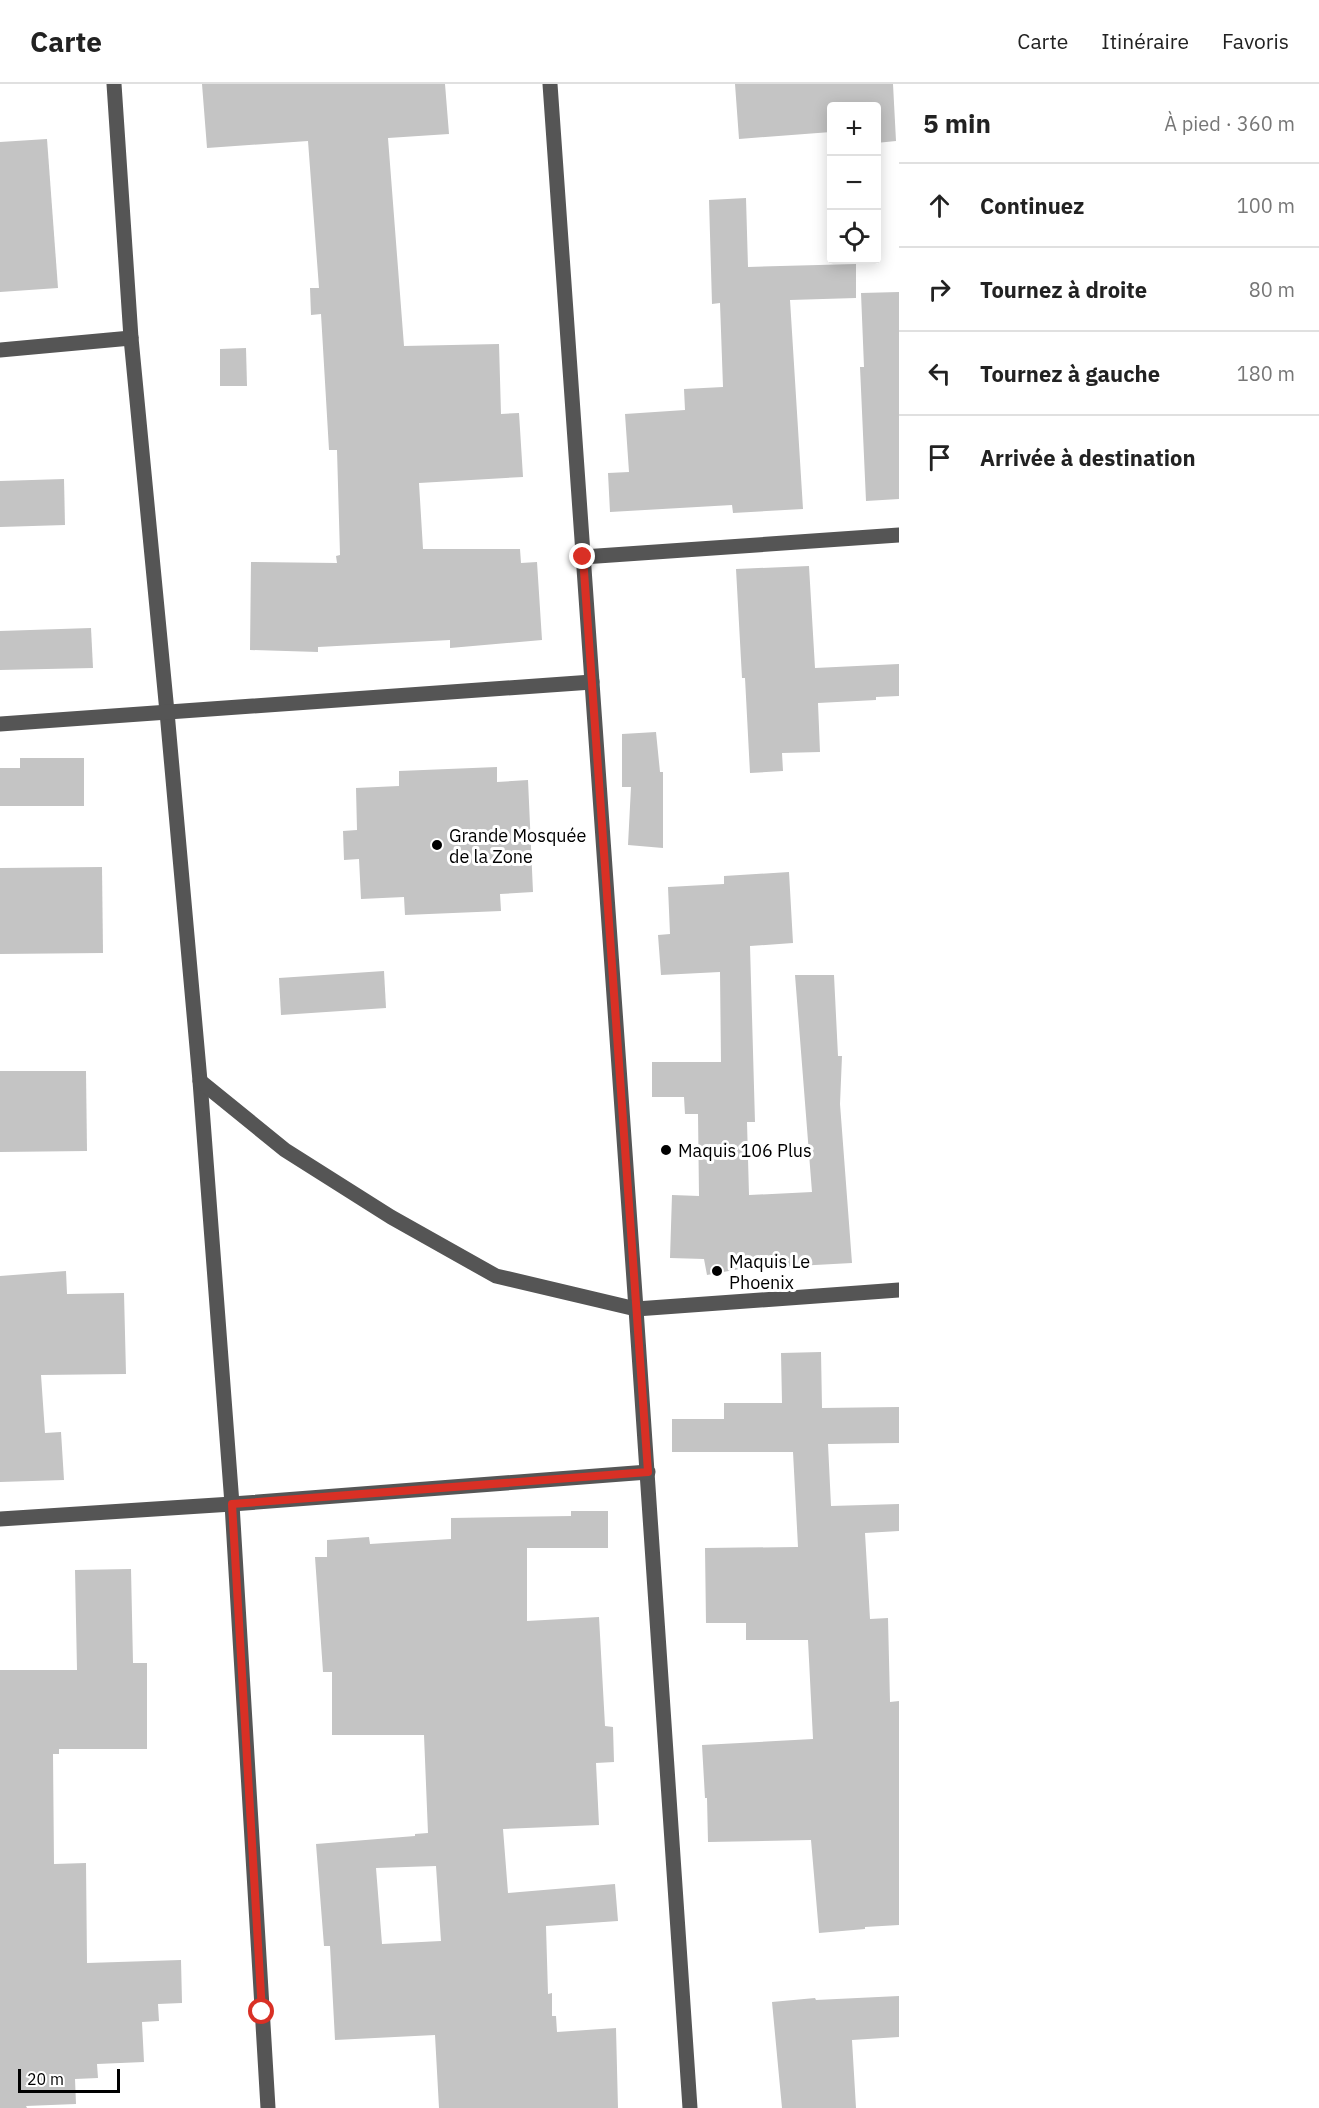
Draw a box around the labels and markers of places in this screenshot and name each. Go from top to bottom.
place label: Grande Mosquée de la Zone [449,824,586,868]
marker: Grande Mosquée de la Zone [430,838,444,852]
place label: Maquis 106 Plus [678,1139,812,1162]
marker: Maquis 106 Plus [659,1143,673,1157]
place label: Maquis Le Phoenix [729,1250,810,1294]
marker: Maquis Le Phoenix [710,1264,724,1278]

